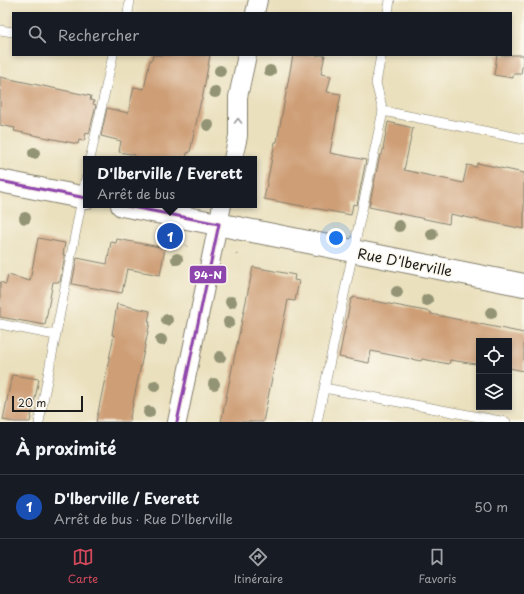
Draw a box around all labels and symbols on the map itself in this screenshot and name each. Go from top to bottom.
one-way arrow [234,118,242,124]
pin: 1 [157,221,183,251]
your location [326,228,346,248]
street label: Rue D'Iberville [356,243,455,282]
line badge: 94-N [189,265,227,284]
text: 94-N [194,266,222,283]
scale bar [12,394,83,413]

